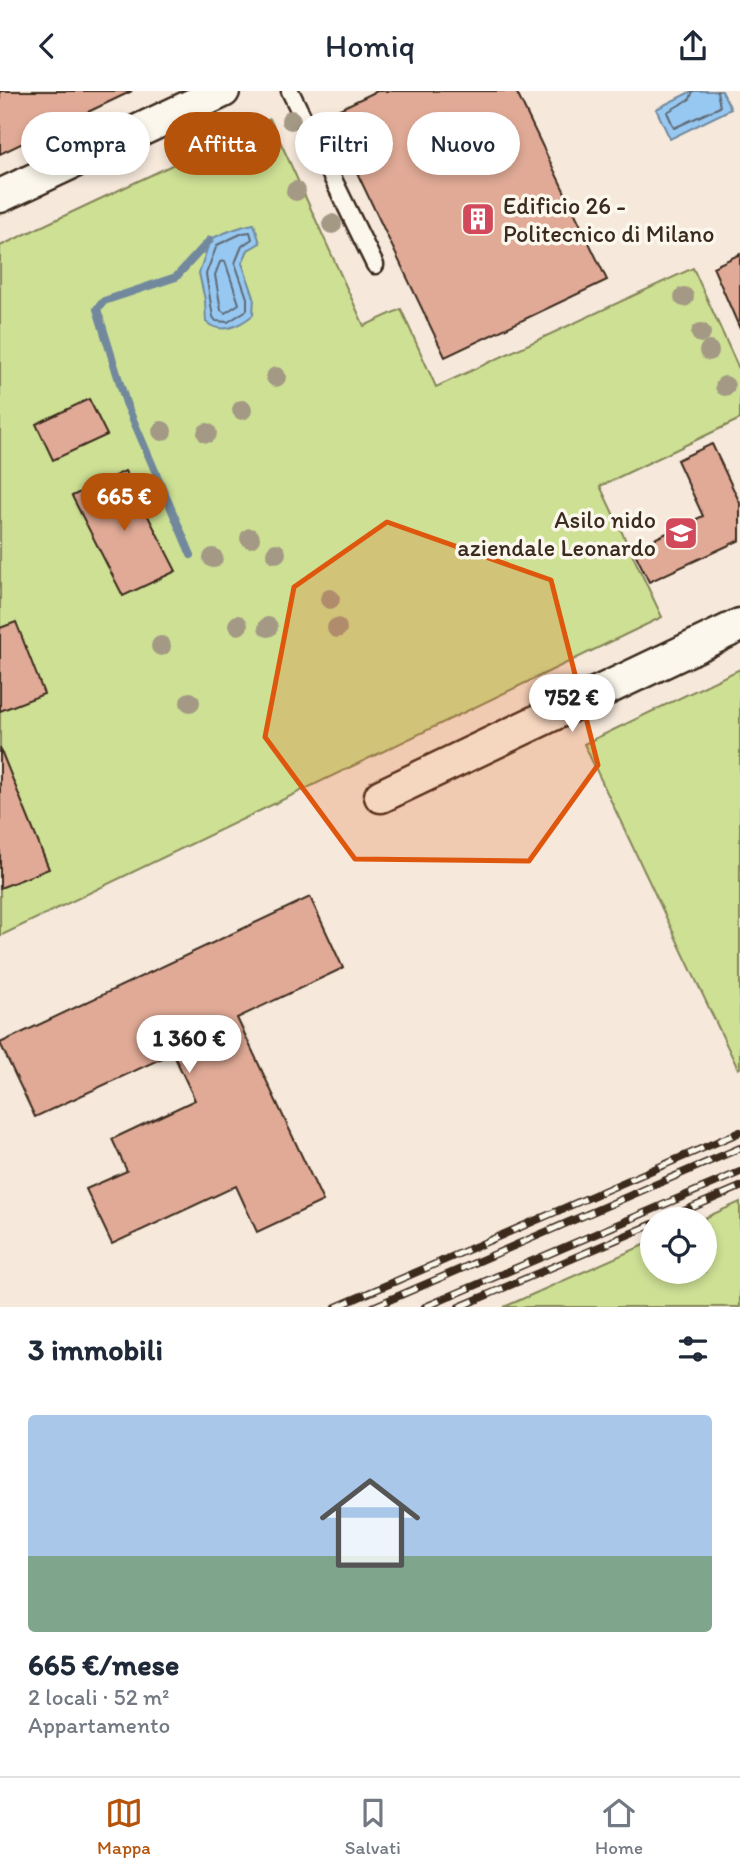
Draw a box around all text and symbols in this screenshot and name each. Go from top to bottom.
icon: back [28,27,66,65]
text: Homiq [325,27,415,65]
icon: share [674,27,712,65]
chip: Compra [21,112,150,175]
chip: Affitta [164,112,281,175]
chip: Filtri [295,112,393,175]
chip: Nuovo [407,112,520,175]
place label: Edificio 26 - Politecnico di Milano [503,191,714,248]
building icon: Edificio 26 - Politecnico di Milano [459,200,497,238]
pin: 665 € [75,473,173,533]
text: 665 € [97,482,151,510]
place label: Asilo nido aziendale Leonardo [457,505,656,562]
school or university icon: Asilo nido aziendale Leonardo [662,514,700,552]
pin: 752 € [523,675,621,734]
text: 752 € [545,683,599,711]
pin: 1 360 € [124,1016,254,1075]
text: 1 360 € [152,1024,226,1052]
map controls [640,1207,717,1284]
button: locate [640,1207,717,1284]
icon: filters [674,1330,712,1368]
text: 3 immobili [28,1331,163,1368]
icon: home [307,1460,433,1586]
text: 665 €/mese [28,1646,179,1683]
text: 2 locali · 52 m² [28,1683,169,1711]
text: Appartamento [28,1711,170,1739]
tab: Mappa [97,1794,151,1859]
tab: Salvati [345,1794,401,1859]
tab: Home [595,1794,643,1859]

